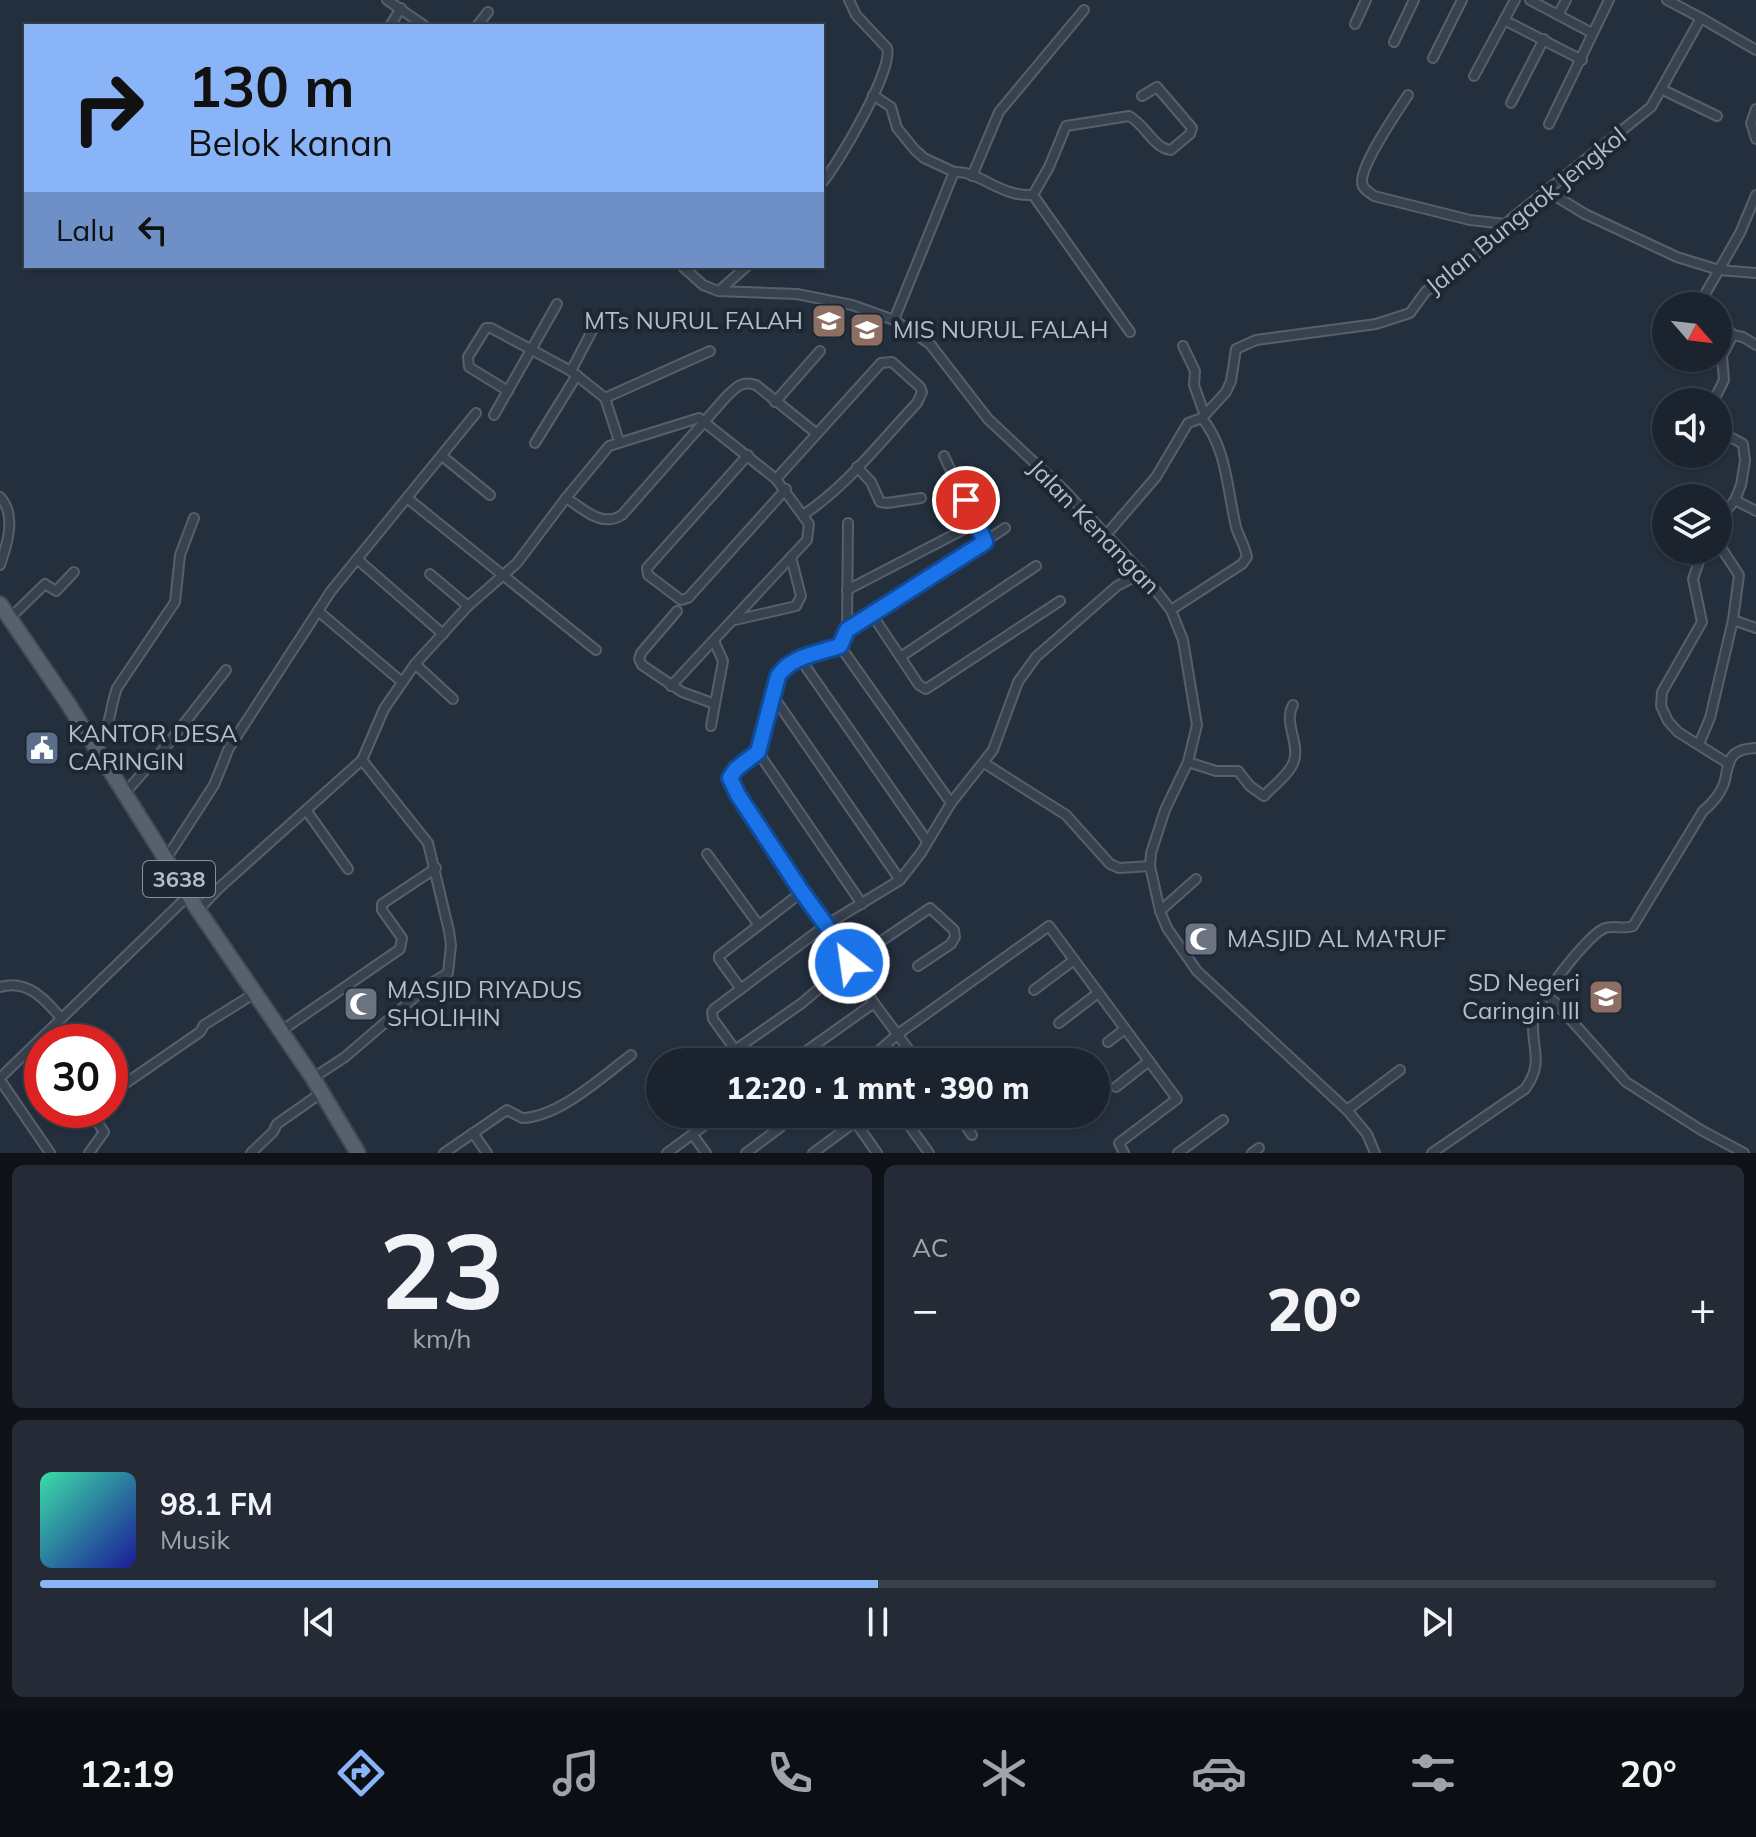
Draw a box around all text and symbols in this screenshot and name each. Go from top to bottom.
text: 130 m [188,51,355,121]
icon: right [56,56,160,160]
text: Belok kanan [188,120,393,165]
street label: Jalan Bungaok Jengkol [1419,120,1632,300]
icon: left [131,208,175,252]
text: Lalu [56,211,115,249]
north arrow [1652,292,1732,372]
map controls [1652,292,1732,564]
school or university icon: MTs NURUL FALAH [810,302,848,340]
place label: MTs NURUL FALAH [584,305,803,335]
school or university icon: MIS NURUL FALAH [848,311,886,349]
place label: MIS NURUL FALAH [893,314,1108,344]
button: sound [1652,388,1732,468]
street label: Jalan Kenangan [1023,453,1167,600]
pin [932,466,1000,534]
icon: arrive [944,478,988,522]
button: layers [1652,484,1732,564]
place label: KANTOR DESA CARINGIN [68,718,238,776]
public building icon: KANTOR DESA CARINGIN [23,729,61,767]
road number: 3638 [143,861,215,897]
mosque icon: MASJID AL MA'RUF [1182,920,1220,958]
position arrow [807,921,891,1005]
place label: MASJID AL MA'RUF [1227,923,1446,953]
place label: SD Negeri Caringin III [1462,967,1580,1025]
place label: MASJID RIYADUS SHOLIHIN [387,974,582,1032]
school or university icon: SD Negeri Caringin III [1587,978,1625,1016]
mosque icon: MASJID RIYADUS SHOLIHIN [342,985,380,1023]
speed limit sign: 30 [24,1024,128,1128]
text: 12:20 · 1 mnt · 390 m [726,1069,1030,1107]
text: 23 [380,1204,504,1335]
text: AC [912,1231,949,1264]
text: 20° [1266,1271,1362,1346]
text: − [912,1281,938,1336]
text: + [1690,1281,1716,1336]
text: km/h [413,1322,471,1355]
text: 98.1 FM [160,1485,273,1523]
text: Musik [160,1523,230,1556]
icon: previous [297,1600,341,1644]
icon: pause [856,1600,900,1644]
icon: next [1415,1600,1459,1644]
icon: directions [333,1745,389,1801]
icon: music [548,1745,604,1801]
icon: phone [762,1745,818,1801]
icon: climate [976,1745,1032,1801]
icon: car [1191,1745,1247,1801]
icon: filters [1405,1745,1461,1801]
text: 12:19 [79,1751,175,1796]
text: 20° [1620,1751,1677,1796]

